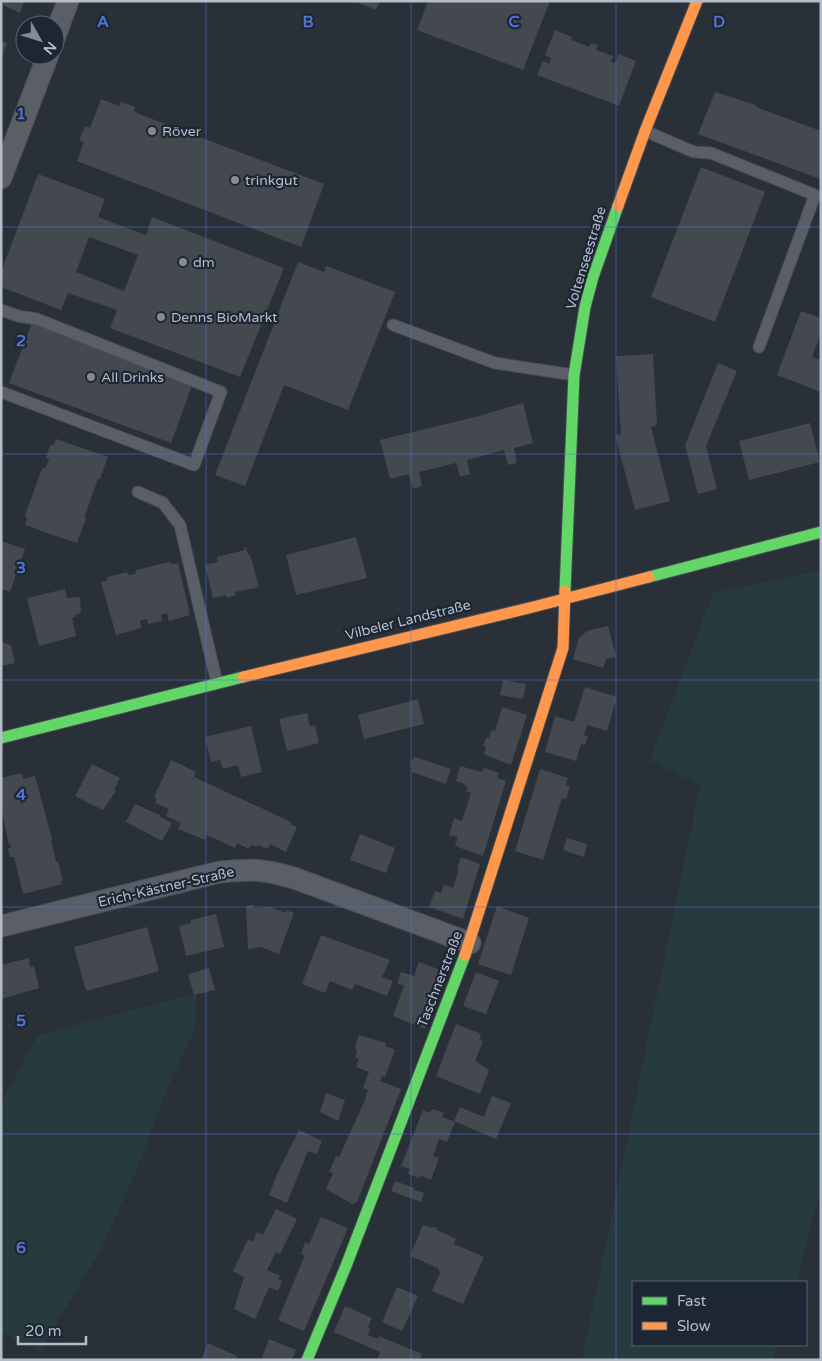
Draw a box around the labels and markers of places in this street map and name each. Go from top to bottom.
place label: Röver [162,123,202,140]
marker: Röver [146,125,158,137]
place label: trinkgut [245,172,299,189]
marker: trinkgut [229,174,241,186]
place label: dm [193,254,215,271]
marker: dm [177,256,189,268]
place label: Denns BioMarkt [171,309,278,326]
marker: Denns BioMarkt [155,311,167,323]
place label: All Drinks [101,369,164,386]
marker: All Drinks [85,371,97,383]

